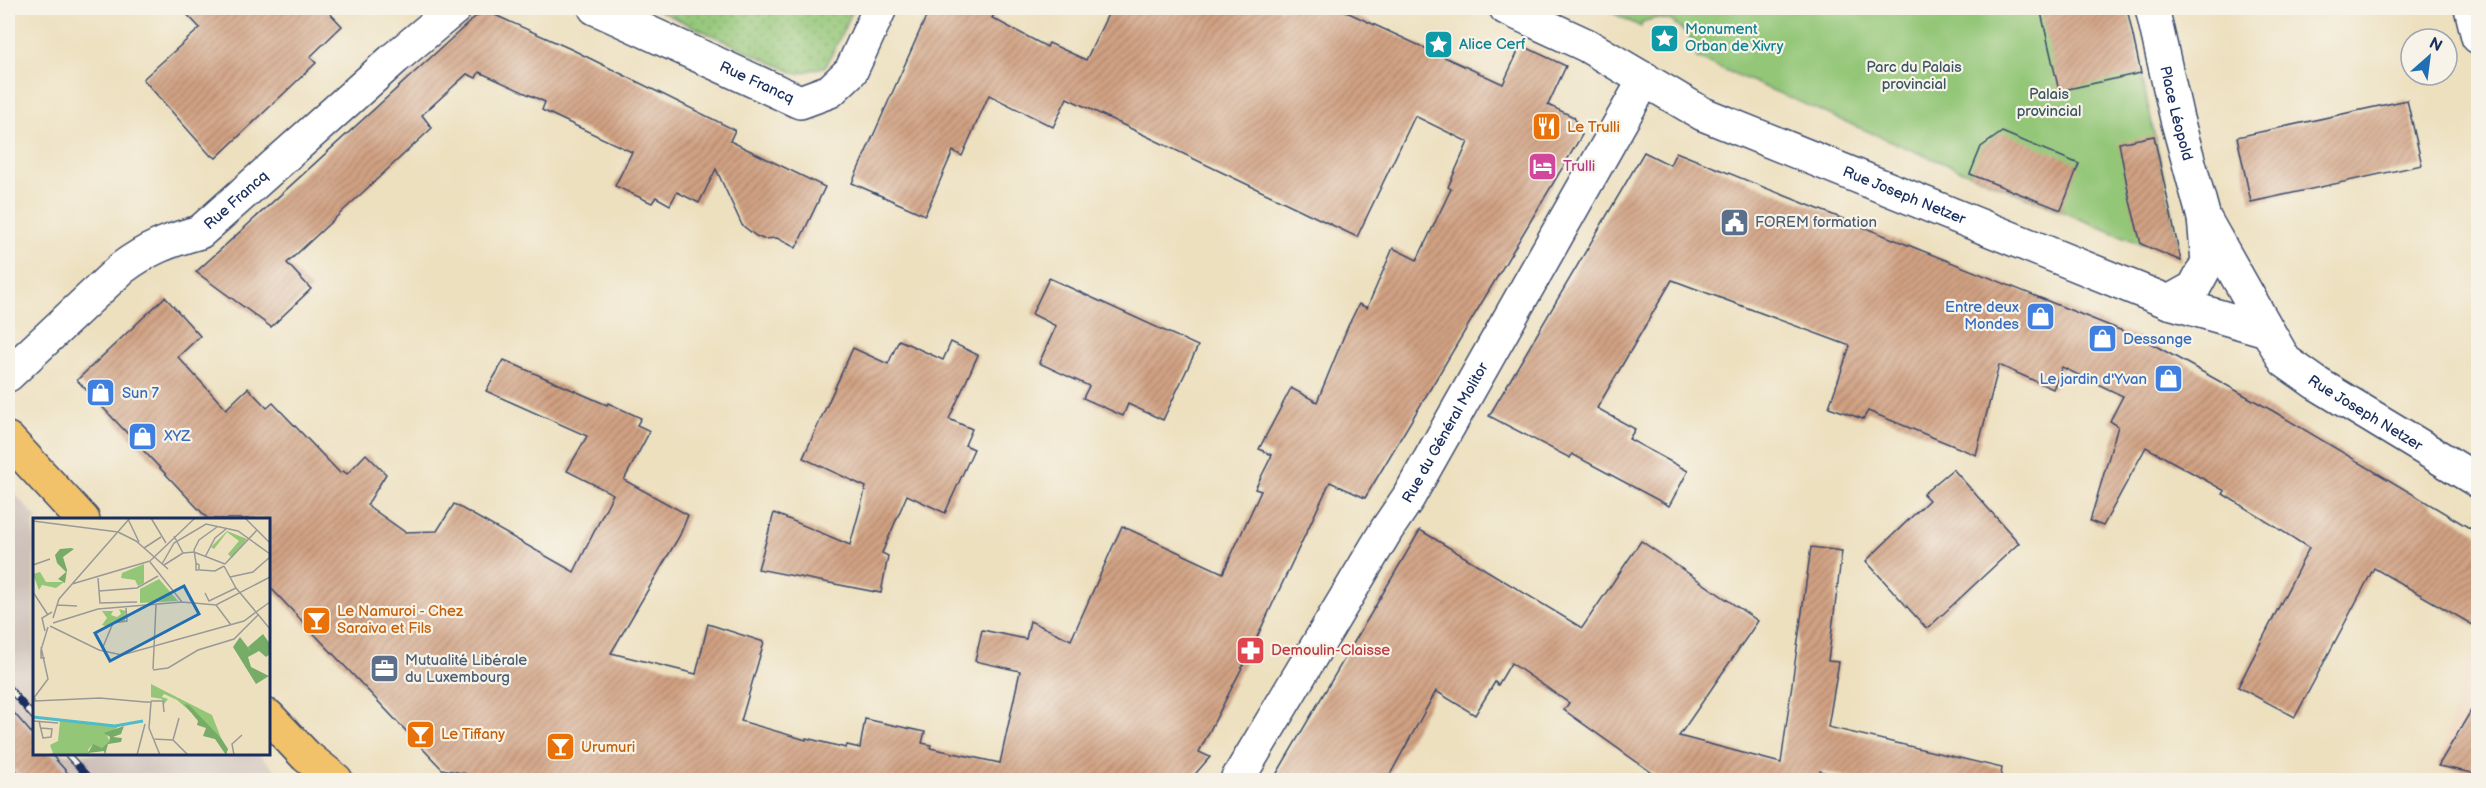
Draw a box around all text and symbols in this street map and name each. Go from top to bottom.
place label: Monument Orban de Xivry [1685,20,1784,56]
place icon: Monument Orban de Xivry [1648,22,1680,54]
north arrow [2399,27,2459,87]
place icon: Alice Cerf [1422,28,1454,60]
text: N [2426,34,2445,56]
place label: Alice Cerf [1459,35,1526,54]
street label: Rue Francq [716,57,797,108]
park label: Parc du Palais provincial [1866,58,1962,94]
street label: Place Léopold [2155,64,2197,163]
park label: Palais provincial [2017,85,2081,121]
restaurant icon: Le Trulli [1530,111,1562,143]
place label: Le Trulli [1567,118,1620,137]
hotel icon: Trulli [1526,150,1558,182]
place label: Trulli [1563,157,1595,176]
street label: Rue Joseph Netzer [1840,162,1969,229]
street label: Rue Francq [200,167,272,234]
public building icon: FOREM formation [1718,206,1750,238]
place label: FOREM formation [1755,213,1877,232]
place label: Entre deux Mondes [1945,298,2020,334]
shop icon: Entre deux Mondes [2024,300,2056,332]
shop icon: Dessange [2086,323,2118,355]
place label: Dessange [2123,330,2192,349]
street label: Rue du Général Molitor [1398,359,1493,506]
shop icon: Le jardin d'Yvan [2152,363,2184,395]
place label: Le jardin d'Yvan [2039,370,2147,389]
street label: Rue Joseph Netzer [2304,371,2426,456]
shop icon: Sun 7 [85,377,117,409]
place label: Sun 7 [122,384,160,403]
shop icon: XYZ [127,420,159,452]
place label: XYZ [163,427,191,446]
inset map [33,518,270,755]
place label: Le Namuroi - Chez Saraiva et Fils [337,602,464,638]
bar icon: Le Namuroi - Chez Saraiva et Fils [300,604,332,636]
pharmacy icon: Demoulin-Claisse [1234,634,1266,666]
place label: Demoulin-Claisse [1271,641,1390,660]
place label: Mutualité Libérale du Luxembourg [405,651,527,687]
office icon: Mutualité Libérale du Luxembourg [368,653,400,685]
bar icon: Le Tiffany [404,718,436,750]
place label: Le Tiffany [441,725,505,744]
bar icon: Urumuri [544,731,576,763]
place label: Urumuri [581,738,635,757]

